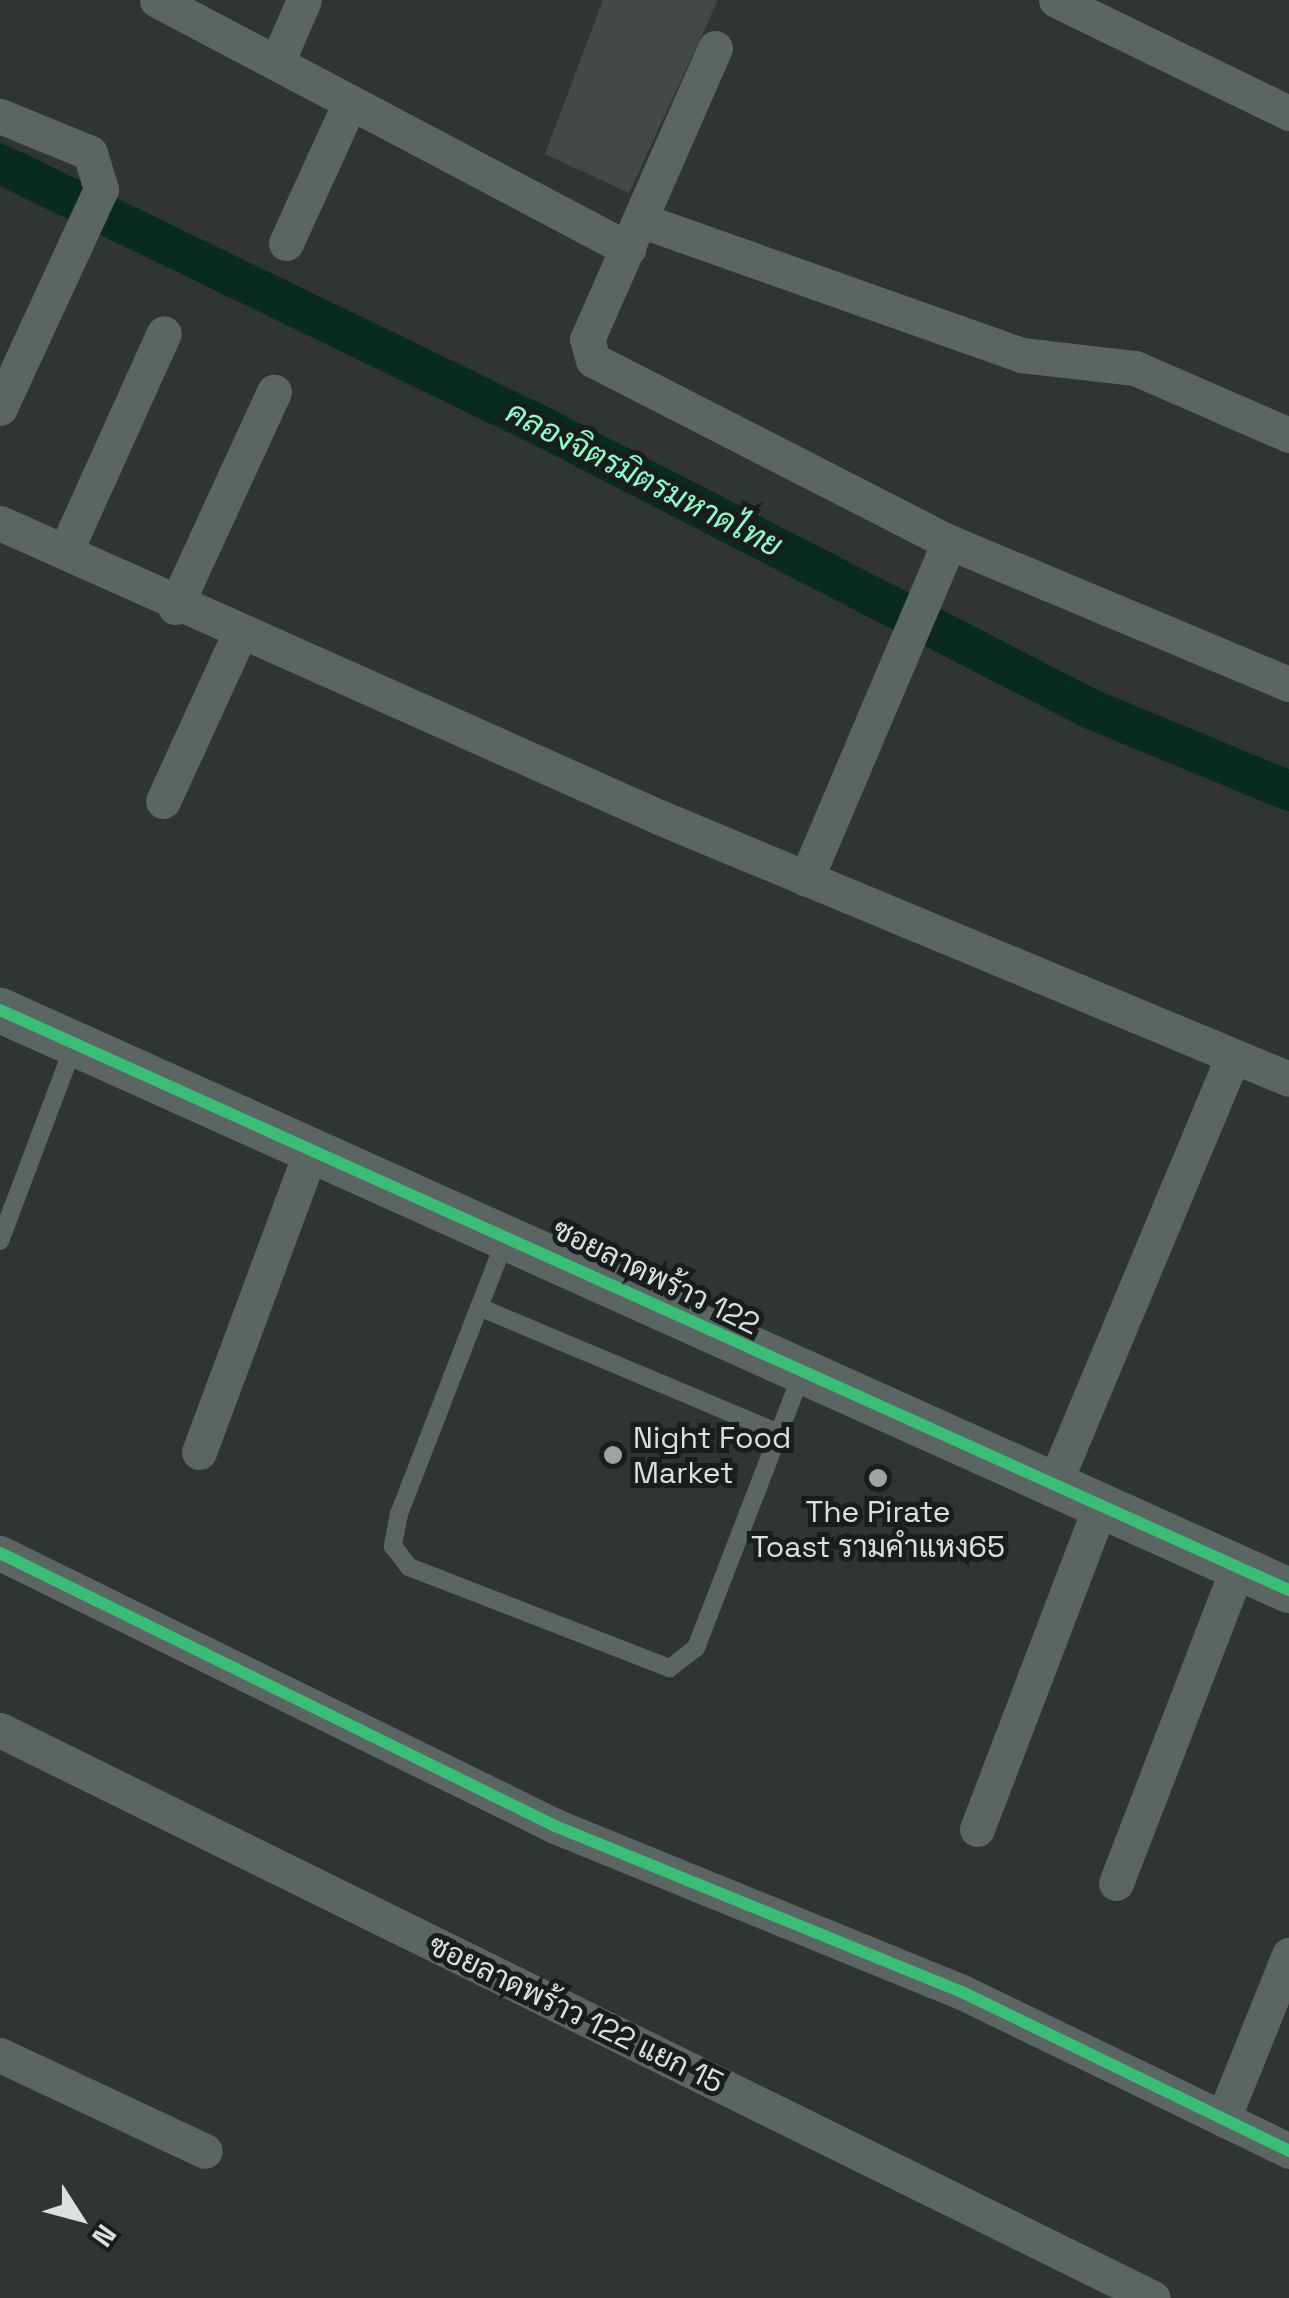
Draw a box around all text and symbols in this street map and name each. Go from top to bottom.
water label: คลองจิตรมิตรมหาดไทย [500,393,788,565]
street label: ซอยลาดพร้าว 122 [547,1211,765,1343]
place label: Night Food Market [633,1420,791,1490]
marker: Night Food Market [602,1444,624,1466]
marker: The Pirate Toast รามคำแหง65 [867,1467,889,1489]
place label: The Pirate Toast รามคำแหง65 [751,1494,1005,1564]
street label: ซอยลาดพร้าว 122 แยก 15 [423,1927,729,2101]
north arrow [30,2168,130,2268]
text: N [84,2217,124,2254]

